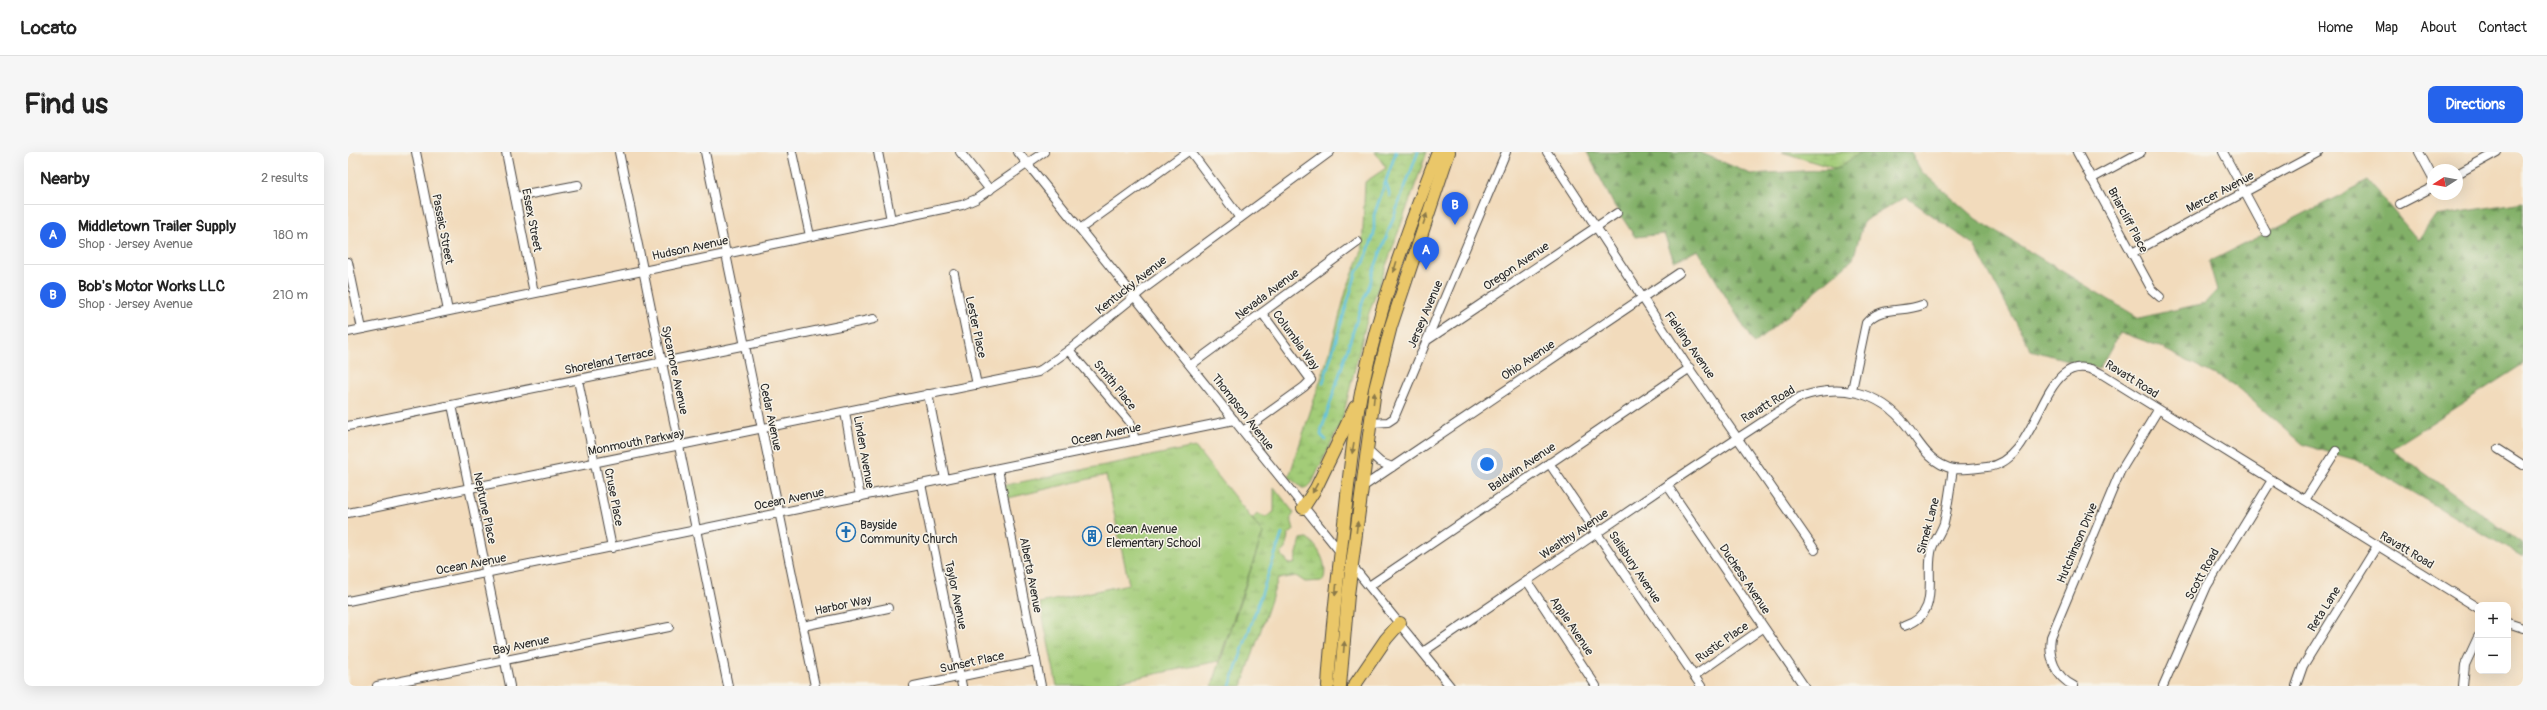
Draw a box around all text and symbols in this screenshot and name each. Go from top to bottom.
text: Locato [20,16,77,40]
text: Home [2318,19,2353,36]
text: Map [2375,19,2398,36]
text: About [2420,19,2456,36]
text: Contact [2478,19,2527,36]
button: Directions [2428,86,2523,123]
text: Find us [24,87,108,122]
north arrow [2427,164,2463,200]
text: Nearby [40,168,89,189]
street label: Mercer Avenue [2184,168,2257,217]
text: 2 results [261,170,308,186]
street label: Briarcliff Place [2104,185,2151,255]
street label: Essex Street [518,187,545,253]
pin: B [1442,192,1468,225]
street label: Passaic Street [428,193,457,266]
one-way arrow [1422,213,1428,225]
text: Middletown Trailer Supply [78,217,236,236]
text: A [49,227,57,243]
text: 180 m [273,227,308,243]
street label: Hudson Avenue [651,233,730,264]
text: Shop · Jersey Avenue [78,236,193,252]
pin: A [1413,237,1439,270]
street label: Oregon Avenue [1480,239,1552,294]
street label: Kentucky Avenue [1093,253,1170,318]
one-way arrow [1392,262,1398,274]
street label: Nevada Avenue [1232,266,1302,323]
text: Bob's Motor Works LLC [78,277,225,296]
street label: Jersey Avenue [1405,278,1446,350]
text: B [49,287,57,303]
text: 210 m [272,287,308,303]
street label: Lester Place [962,295,989,359]
text: Shop · Jersey Avenue [78,296,193,312]
street label: Columbia Way [1269,307,1322,373]
street label: Fielding Avenue [1661,309,1718,382]
street label: Sycamore Avenue [658,324,691,416]
street label: Ohio Avenue [1499,337,1558,384]
street label: Shoreland Terrace [563,345,655,378]
street label: Smith Place [1090,357,1139,413]
street label: Ravatt Road [2102,357,2161,402]
street label: Thompson Avenue [1208,371,1277,453]
street label: Cedar Avenue [756,382,785,452]
street label: Ravatt Road [1739,382,1798,426]
one-way arrow [1371,392,1378,404]
street label: Linden Avenue [850,415,877,490]
street label: Ocean Avenue [1070,420,1143,449]
street label: Monmouth Parkway [587,426,686,459]
street label: Baldwin Avenue [1486,439,1559,495]
one-way arrow [1350,442,1356,454]
your location [1477,454,1497,474]
street label: Cruse Place [601,467,626,527]
street label: Neptune Place [470,471,499,545]
one-way arrow [1312,482,1319,494]
street label: Ocean Avenue [753,485,826,514]
street label: Simek Lane [1914,496,1943,556]
street label: Hutchinson Drive [2054,501,2101,586]
street label: Wealthy Avenue [1537,506,1612,563]
place label: Bayside Community Church [860,518,958,547]
church icon: Bayside Community Church [835,521,857,543]
one-way arrow [1354,521,1360,533]
place label: Ocean Avenue Elementary School [1106,522,1201,551]
building icon: Ocean Avenue Elementary School [1081,525,1103,547]
street label: Salisbury Avenue [1605,528,1664,606]
street label: Ravatt Road [2377,528,2437,572]
street label: Alberta Avenue [1016,536,1045,614]
street label: Duchess Avenue [1716,541,1774,617]
street label: Scott Road [2182,546,2223,603]
street label: Ocean Avenue [435,550,508,579]
street label: Taylor Avenue [941,559,970,631]
one-way arrow [1332,584,1339,596]
street label: Reta Lane [2305,584,2344,635]
street label: Harbor Way [813,592,873,619]
street label: Apple Avenue [1547,594,1597,658]
map controls [2475,602,2511,674]
button: + [2475,602,2511,638]
street label: Rustic Place [1693,619,1752,666]
street label: Bay Avenue [492,632,551,659]
button: − [2475,638,2511,674]
one-way arrow [1340,641,1347,653]
street label: Sunset Place [939,648,1006,677]

